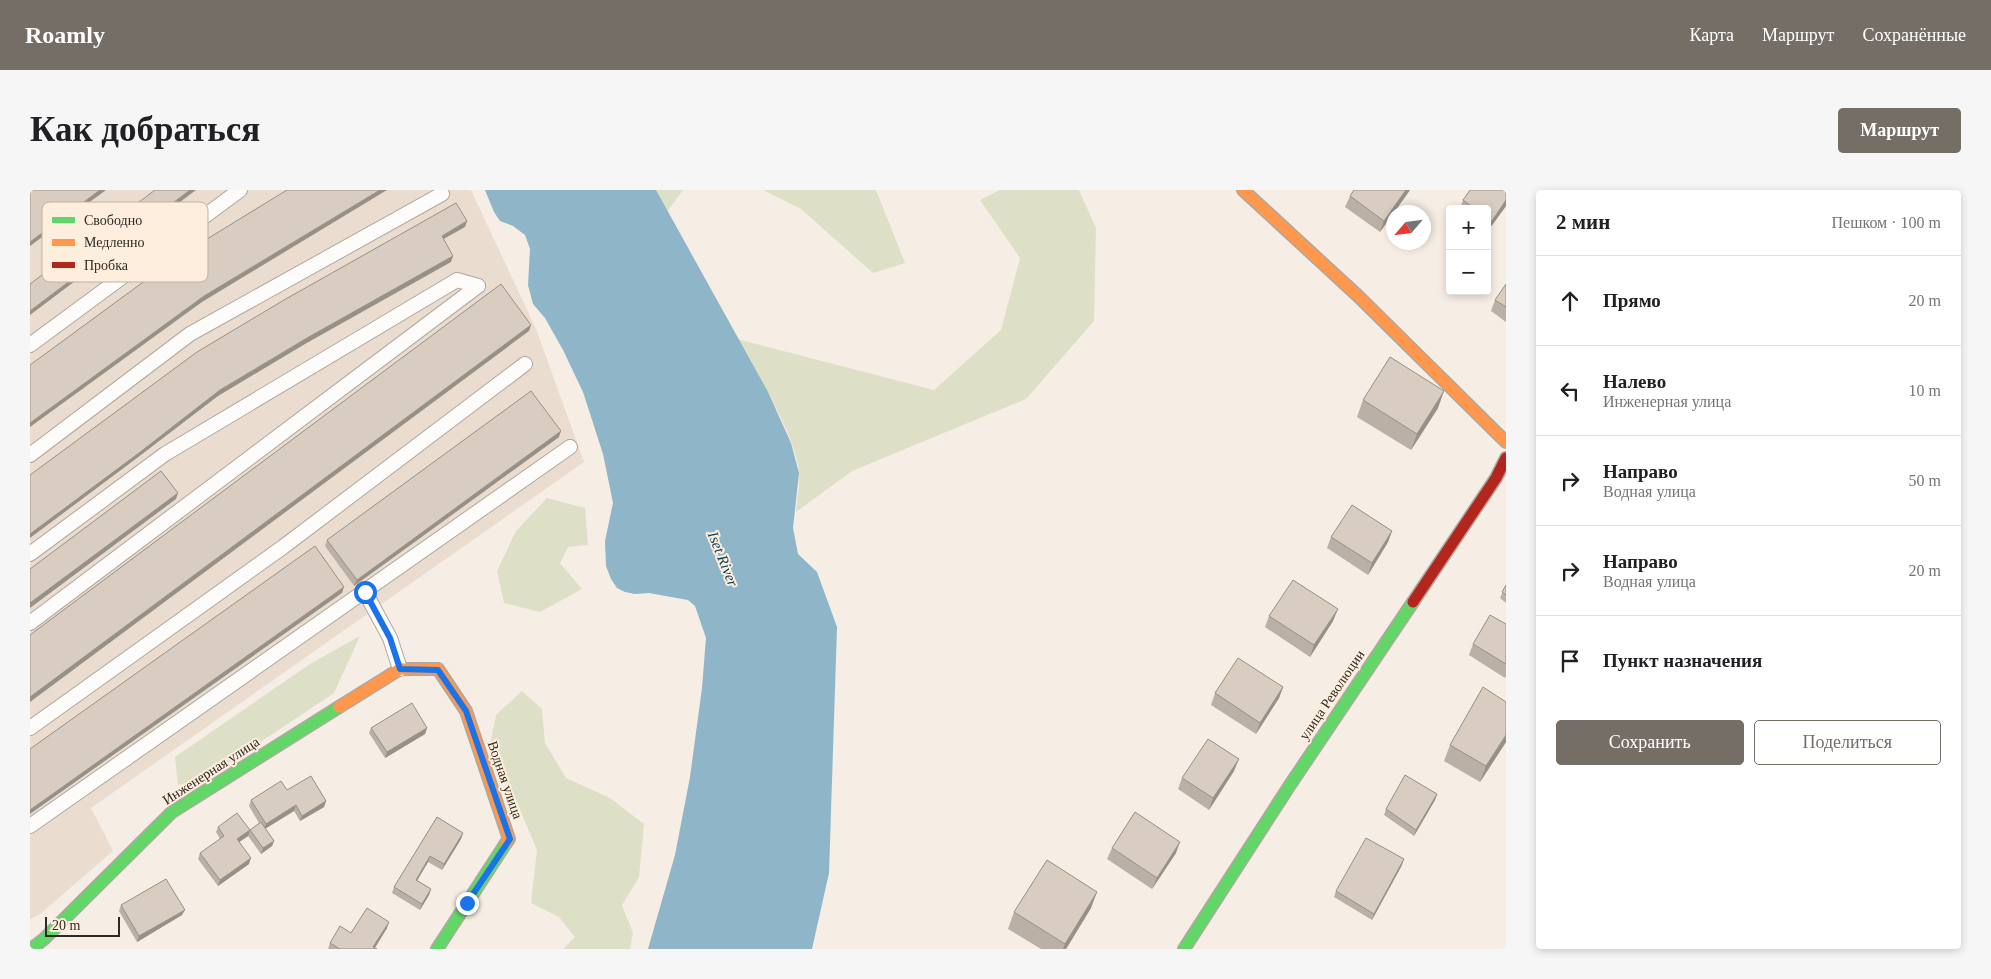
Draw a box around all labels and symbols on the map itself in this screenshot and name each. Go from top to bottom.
legend [42,202,208,282]
north arrow [1386,205,1431,250]
text: Свободно [84,213,142,228]
text: Медленно [84,235,145,250]
text: Пробка [84,258,129,273]
water label: Iset River [704,528,741,589]
route start [354,581,377,604]
street label: улица Революции [1296,647,1368,743]
street label: Инженерная улица [160,734,263,808]
street label: Водная улица [485,739,526,822]
route end [456,892,479,915]
scale bar [45,914,120,937]

